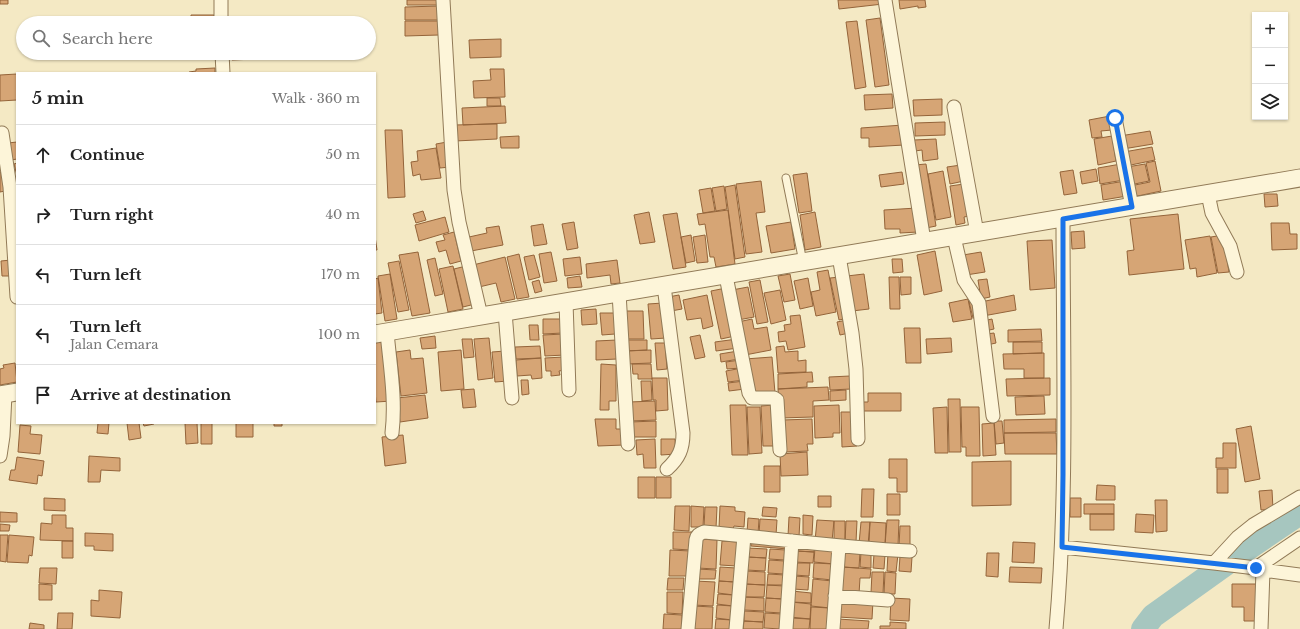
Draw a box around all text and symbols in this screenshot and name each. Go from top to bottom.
map controls [1252,12,1288,120]
button: + [1252,12,1288,48]
search box [16,16,376,60]
icon: search [30,27,52,49]
text: Search here [62,29,153,48]
button: − [1252,48,1288,84]
button: layers [1252,84,1288,120]
text: 5 min [32,88,84,109]
text: Walk · 360 m [272,90,360,107]
route start [1106,109,1124,127]
icon: ahead [32,144,54,166]
text: Continue [70,145,145,164]
text: 50 m [326,146,360,163]
icon: right [32,204,54,226]
text: Turn right [70,205,153,224]
text: 40 m [325,206,360,223]
icon: left [32,264,54,286]
text: Turn left [70,265,141,284]
text: 170 m [321,266,360,283]
text: Turn left [70,317,141,336]
icon: left [32,324,54,346]
text: 100 m [318,326,360,343]
text: Jalan Cemara [70,336,158,353]
icon: arrive [32,384,54,406]
text: Arrive at destination [70,385,231,404]
route end [1247,559,1265,577]

